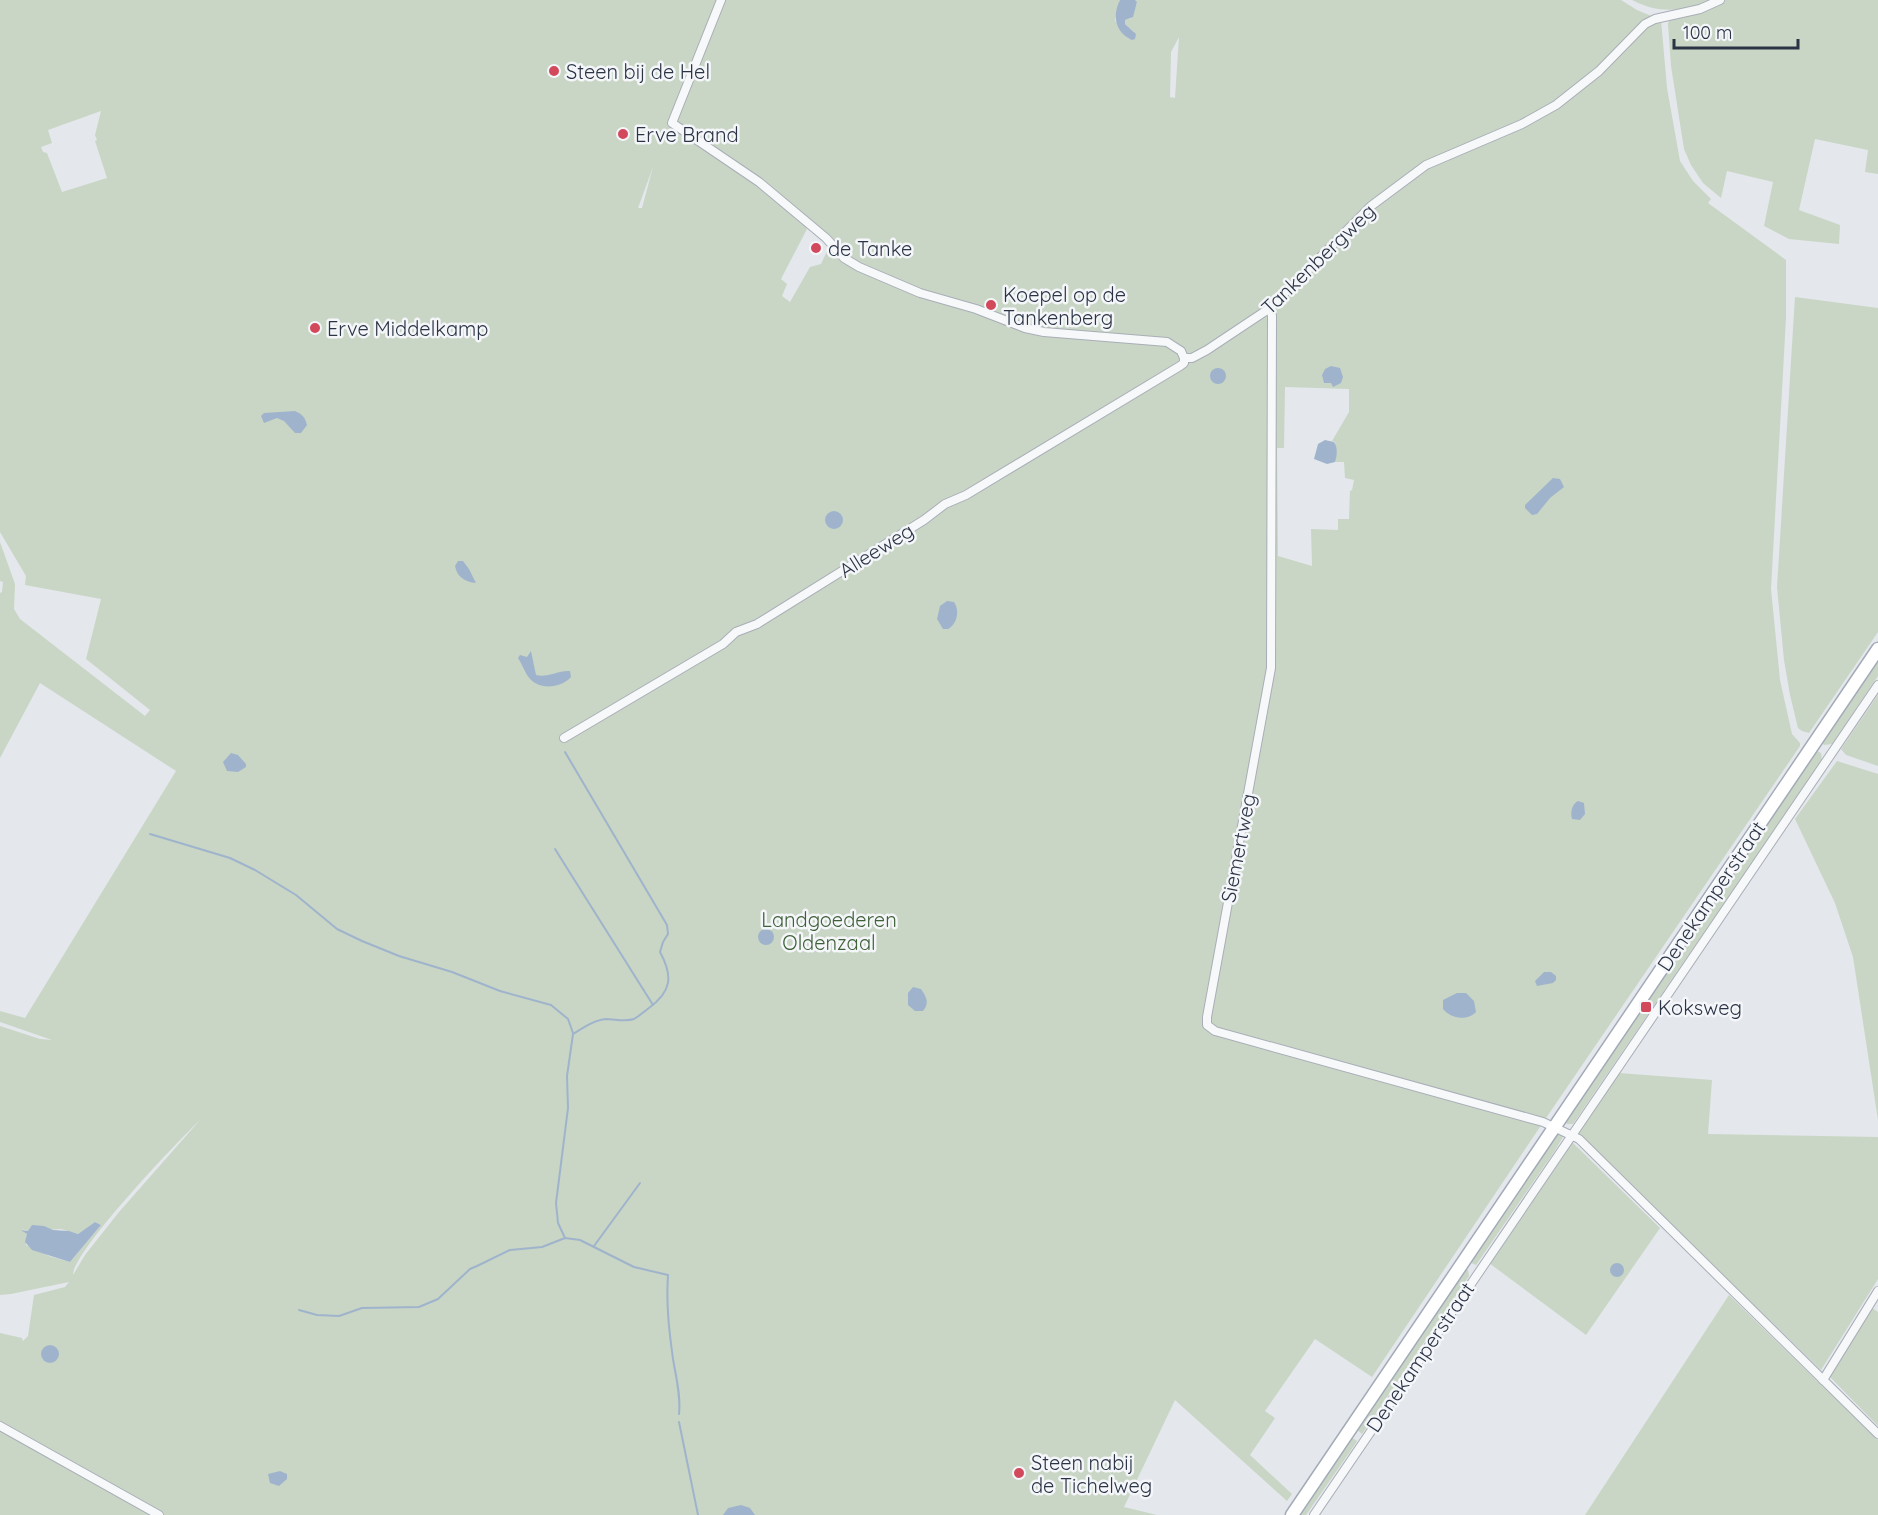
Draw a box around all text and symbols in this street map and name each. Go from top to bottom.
scale bar [1674,12,1798,50]
text: 100 m [1683,21,1732,44]
place label: Steen bij de Hel [566,59,710,84]
marker: Steen bij de Hel [547,64,561,78]
place label: Erve Brand [635,122,739,147]
marker: Erve Brand [616,127,630,141]
street label: Tankenbergweg [1256,198,1380,320]
place label: de Tanke [828,236,912,261]
marker: de Tanke [809,241,823,255]
place label: Koepel op de Tankenberg [1003,282,1126,330]
marker: Koepel op de Tankenberg [984,298,998,312]
place label: Erve Middelkamp [327,316,488,341]
marker: Erve Middelkamp [308,321,322,335]
street label: Alleeweg [834,517,918,583]
street label: Siemertweg [1215,791,1261,905]
street label: Denekamperstraat [1652,816,1771,976]
park label: Landgoederen Oldenzaal [761,907,897,955]
place label: Koksweg [1658,995,1742,1020]
marker: Koksweg [1639,1000,1653,1014]
street label: Denekamperstraat [1361,1277,1480,1437]
place label: Steen nabij de Tichelweg [1031,1450,1152,1498]
marker: Steen nabij de Tichelweg [1012,1466,1026,1480]

